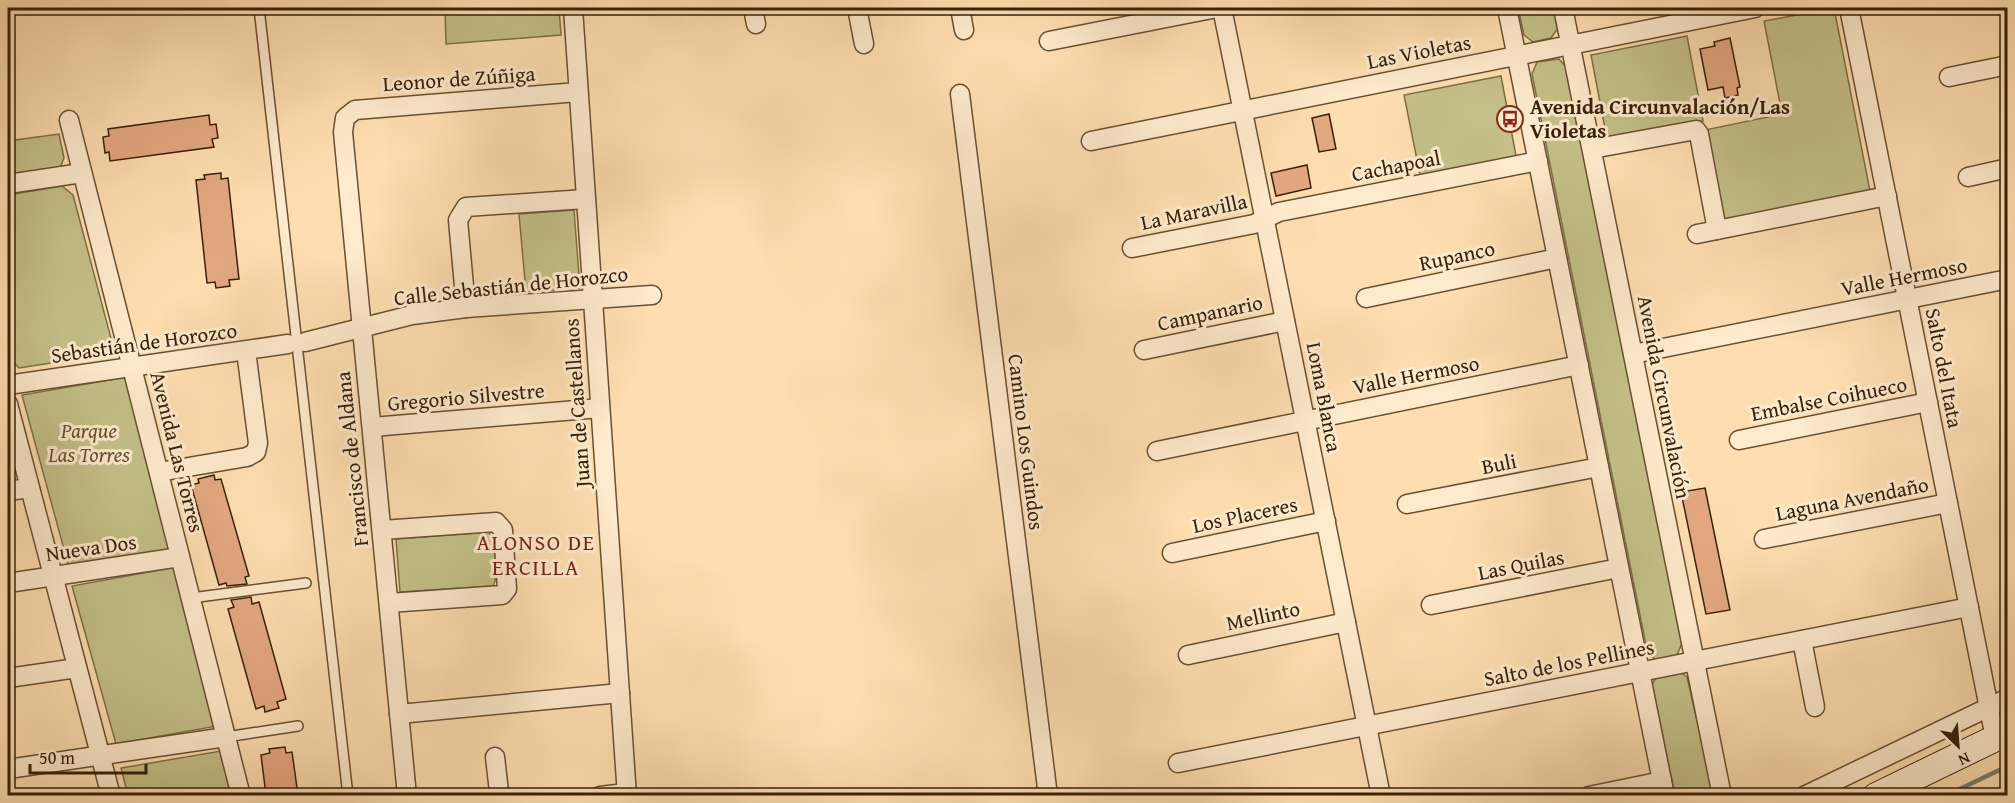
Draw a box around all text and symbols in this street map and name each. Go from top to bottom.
street label: Las Violetas [1364,26,1473,77]
street label: Leonor de Zúñiga [382,58,536,99]
place label: Avenida Circunvalación/Las Violetas [1530,91,1790,146]
bus stop icon: Avenida Circunvalación/Las Violetas [1495,104,1525,134]
street label: Cachapoal [1349,142,1443,189]
street label: La Maravilla [1138,185,1250,238]
street label: Rupanco [1416,232,1498,279]
street label: Valle Hermoso [1838,249,1970,304]
street label: Calle Sebastián de Horozco [392,258,629,313]
street label: Campanario [1154,286,1265,339]
street label: Avenida Circunvalación [1630,293,1699,501]
street label: Salto del Itata [1918,305,1971,431]
street label: Sebastián de Horozco [49,314,239,371]
street label: Juan de Castellanos [555,317,598,492]
street label: Loma Blanca [1299,339,1350,455]
street label: Valle Hermoso [1350,347,1482,402]
street label: Camino Los Guindos [1000,352,1053,532]
street label: Avenida Las Torres [142,368,212,536]
street label: Embalse Coihueco [1748,368,1910,429]
street label: Francisco de Aldana [327,370,376,548]
street label: Gregorio Silvestre [386,374,546,419]
park label: Parque Las Torres [47,415,130,470]
street label: Buli [1479,445,1519,482]
street label: Laguna Avendaño [1773,468,1931,529]
street label: Los Placeres [1189,488,1300,541]
street label: Nueva Dos [44,526,138,569]
district label: ALONSO DE ERCILLA [477,526,595,583]
street label: Las Quilas [1475,541,1567,588]
street label: Mellinto [1223,593,1303,638]
street label: Salto de los Pellines [1481,631,1657,694]
north arrow [1928,716,1988,776]
scale bar [30,737,146,775]
text: 50 m [39,744,75,771]
text: N [1954,746,1974,773]

